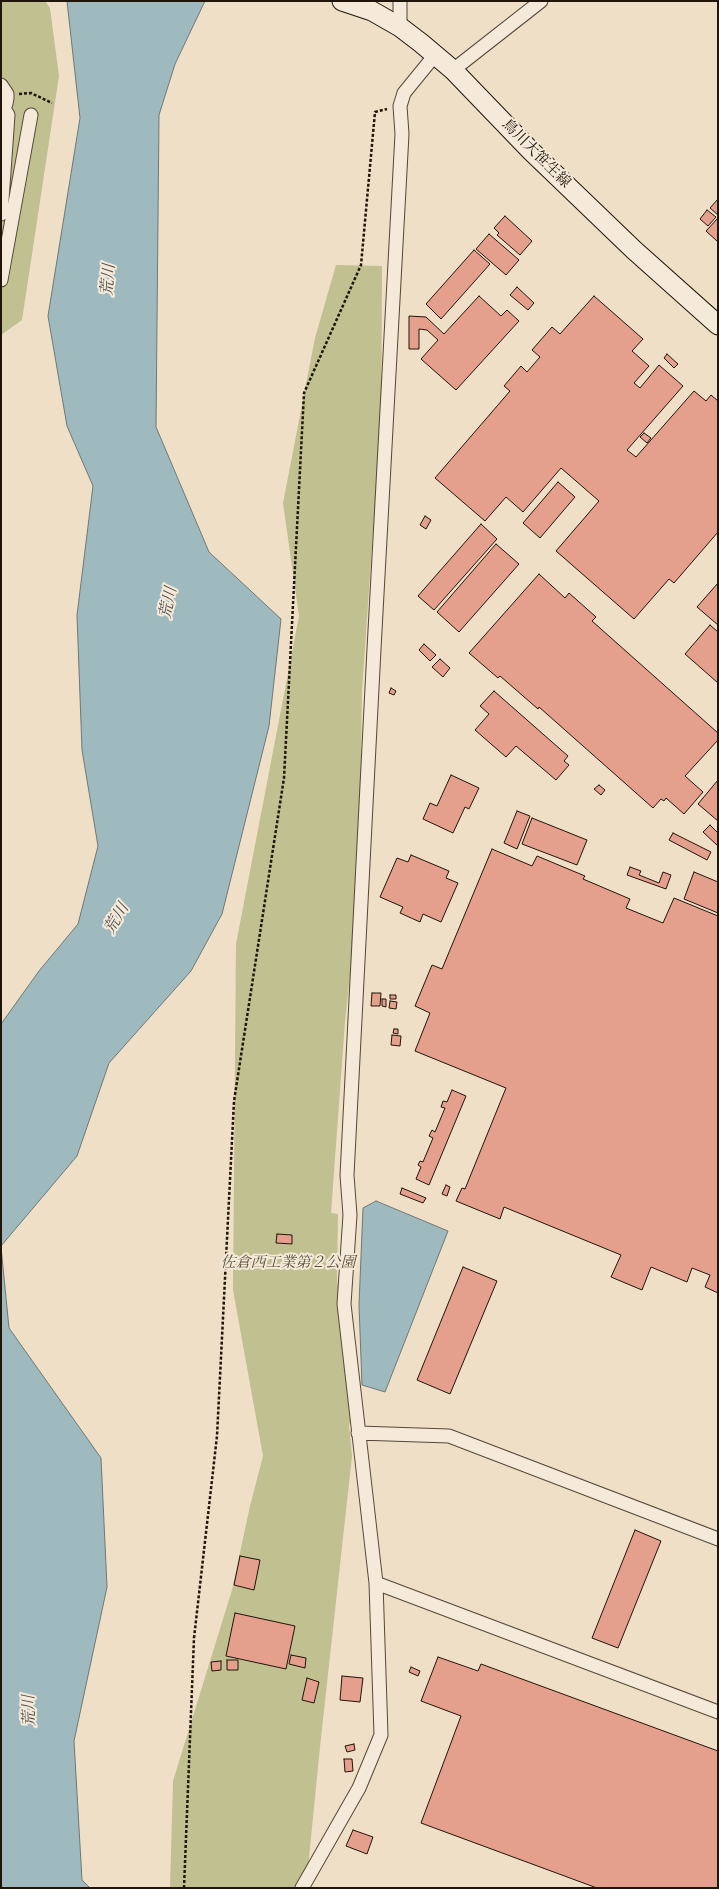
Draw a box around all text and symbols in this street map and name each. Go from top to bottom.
street label: 鳥川大笹生線 [498,116,574,192]
water label: 荒川 [98,263,120,297]
water label: 荒川 [157,585,181,621]
water label: 荒川 [101,900,133,938]
park label: 佐倉西工業第２公園 [221,1254,355,1272]
water label: 荒川 [20,1695,40,1727]

